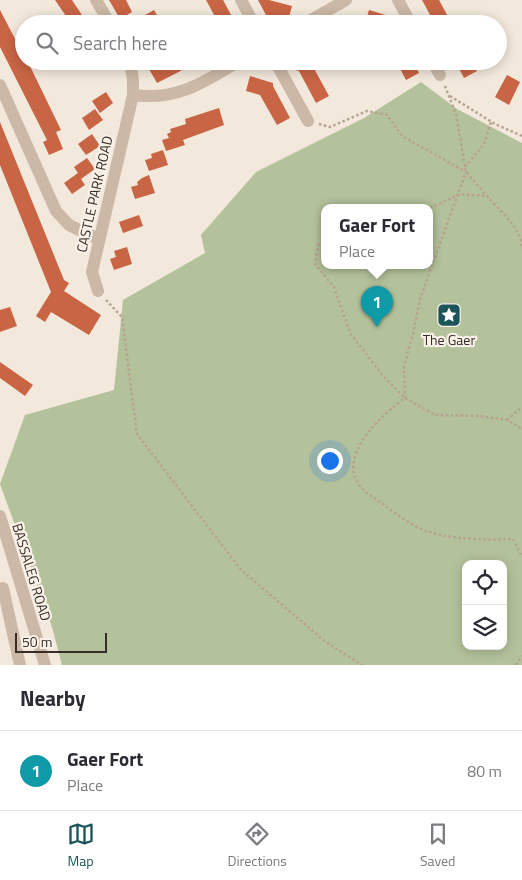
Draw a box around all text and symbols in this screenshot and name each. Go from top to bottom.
search box [15,15,507,70]
text: Search here [73,28,167,57]
icon: search [33,29,61,57]
street label: CASTLE PARK ROAD [70,134,118,254]
popup [321,204,433,269]
text: Gaer Fort [339,210,415,239]
text: Place [339,239,375,263]
pin: 1 [361,286,393,327]
place icon: The Gaer [436,302,462,328]
place label: The Gaer [423,329,475,350]
your location [317,448,343,474]
street label: BASSALEG ROAD [7,521,57,623]
map controls [462,560,507,650]
button: locate [462,560,507,605]
button: layers [462,605,507,650]
scale bar [15,630,108,653]
text: 50 m [22,631,52,652]
text: Nearby [20,682,85,714]
text: Gaer Fort [67,744,143,773]
text: 1 [32,759,40,783]
text: 80 m [467,759,502,783]
text: Place [67,773,103,797]
tab: Map [67,820,95,871]
tab: Directions [228,820,287,871]
tab: Saved [420,820,456,871]

